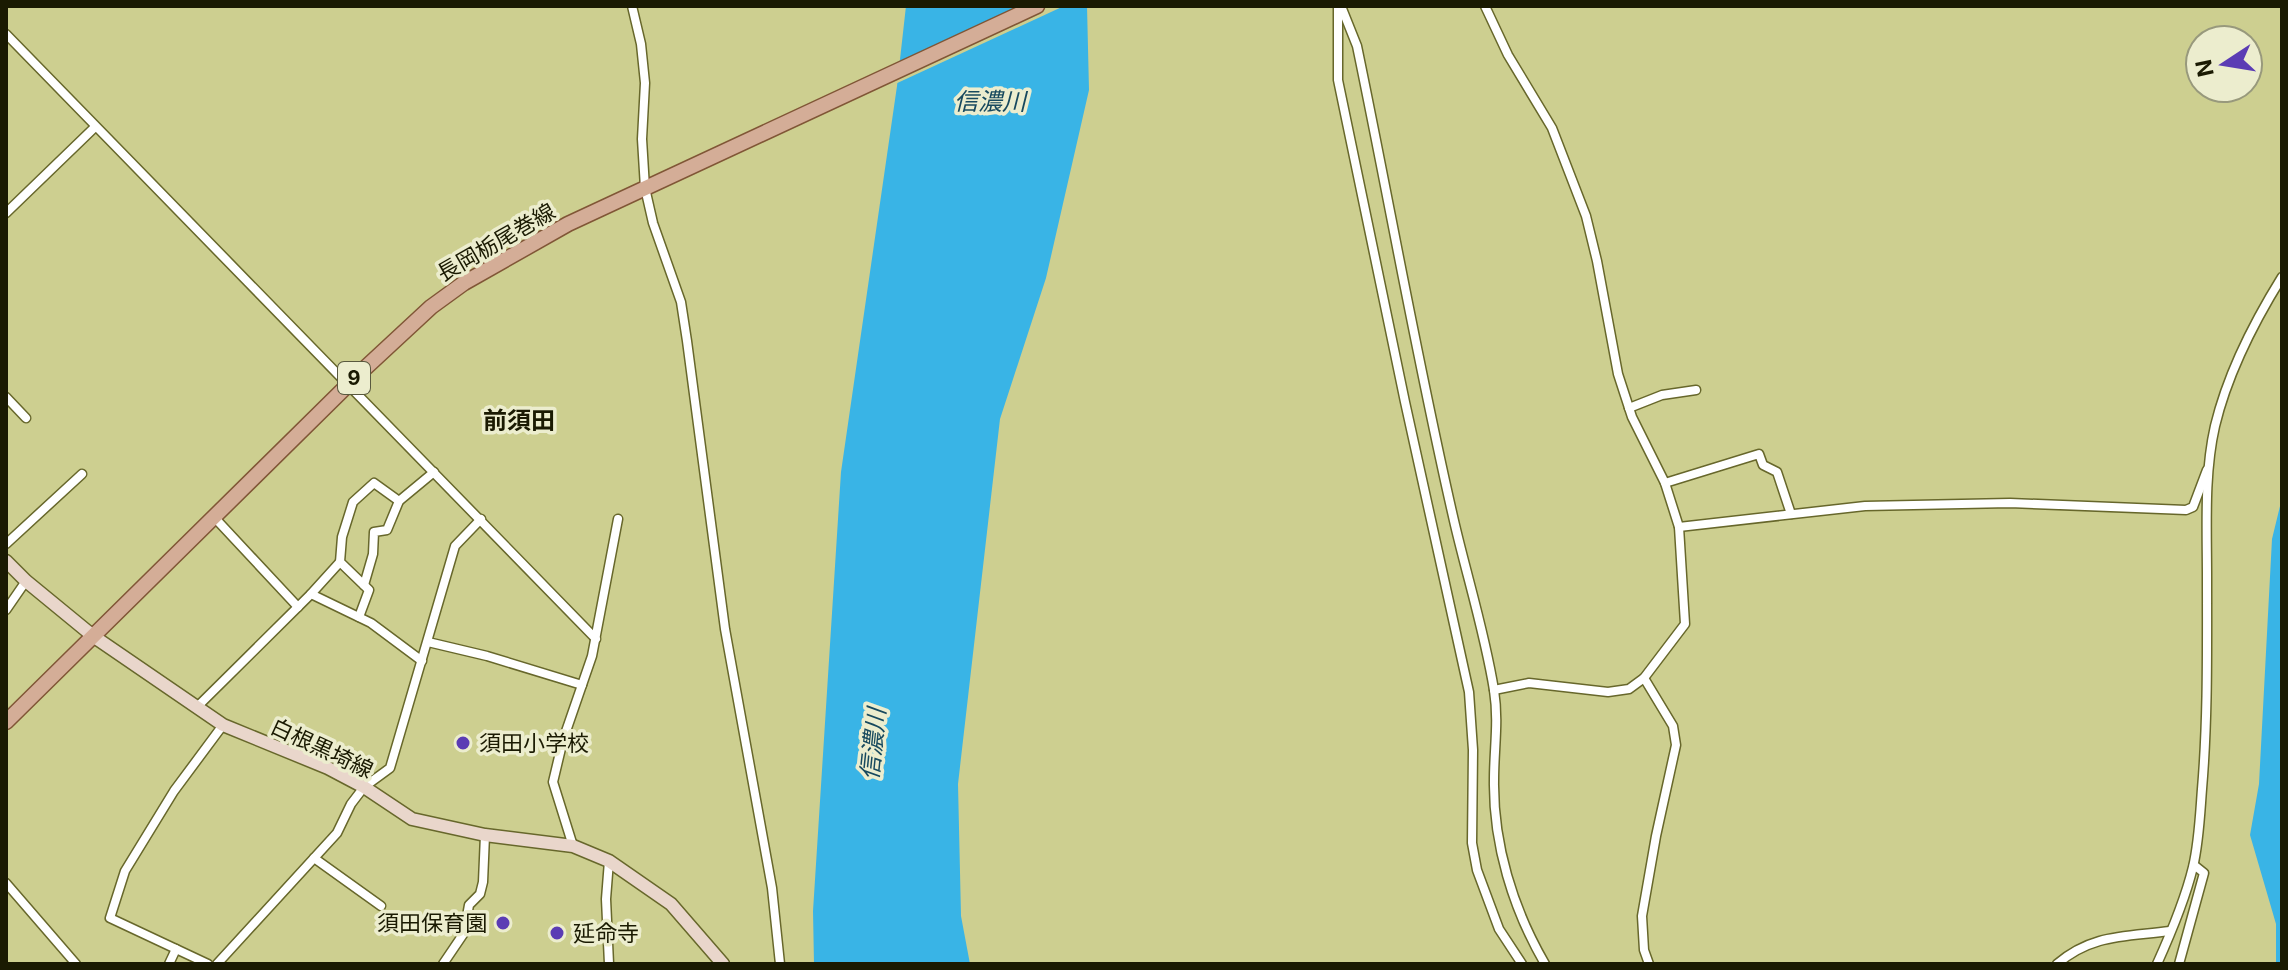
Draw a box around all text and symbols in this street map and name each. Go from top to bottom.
north arrow [2184,24,2264,104]
text: N [2190,57,2219,79]
water label: 信濃川 [954,87,1029,116]
street label: 長岡栃尾巻線 [432,198,560,286]
road number: 9 [338,362,370,394]
district label: 前須田 [483,406,555,435]
water label: 信濃川 [855,704,891,781]
street label: 白根黒埼線 [267,713,377,783]
place label: 須田小学校 [479,730,589,756]
marker: 須田小学校 [454,734,472,752]
place label: 須田保育園 [377,910,487,936]
marker: 須田保育園 [494,914,512,932]
place label: 延命寺 [573,920,639,946]
marker: 延命寺 [548,924,566,942]

